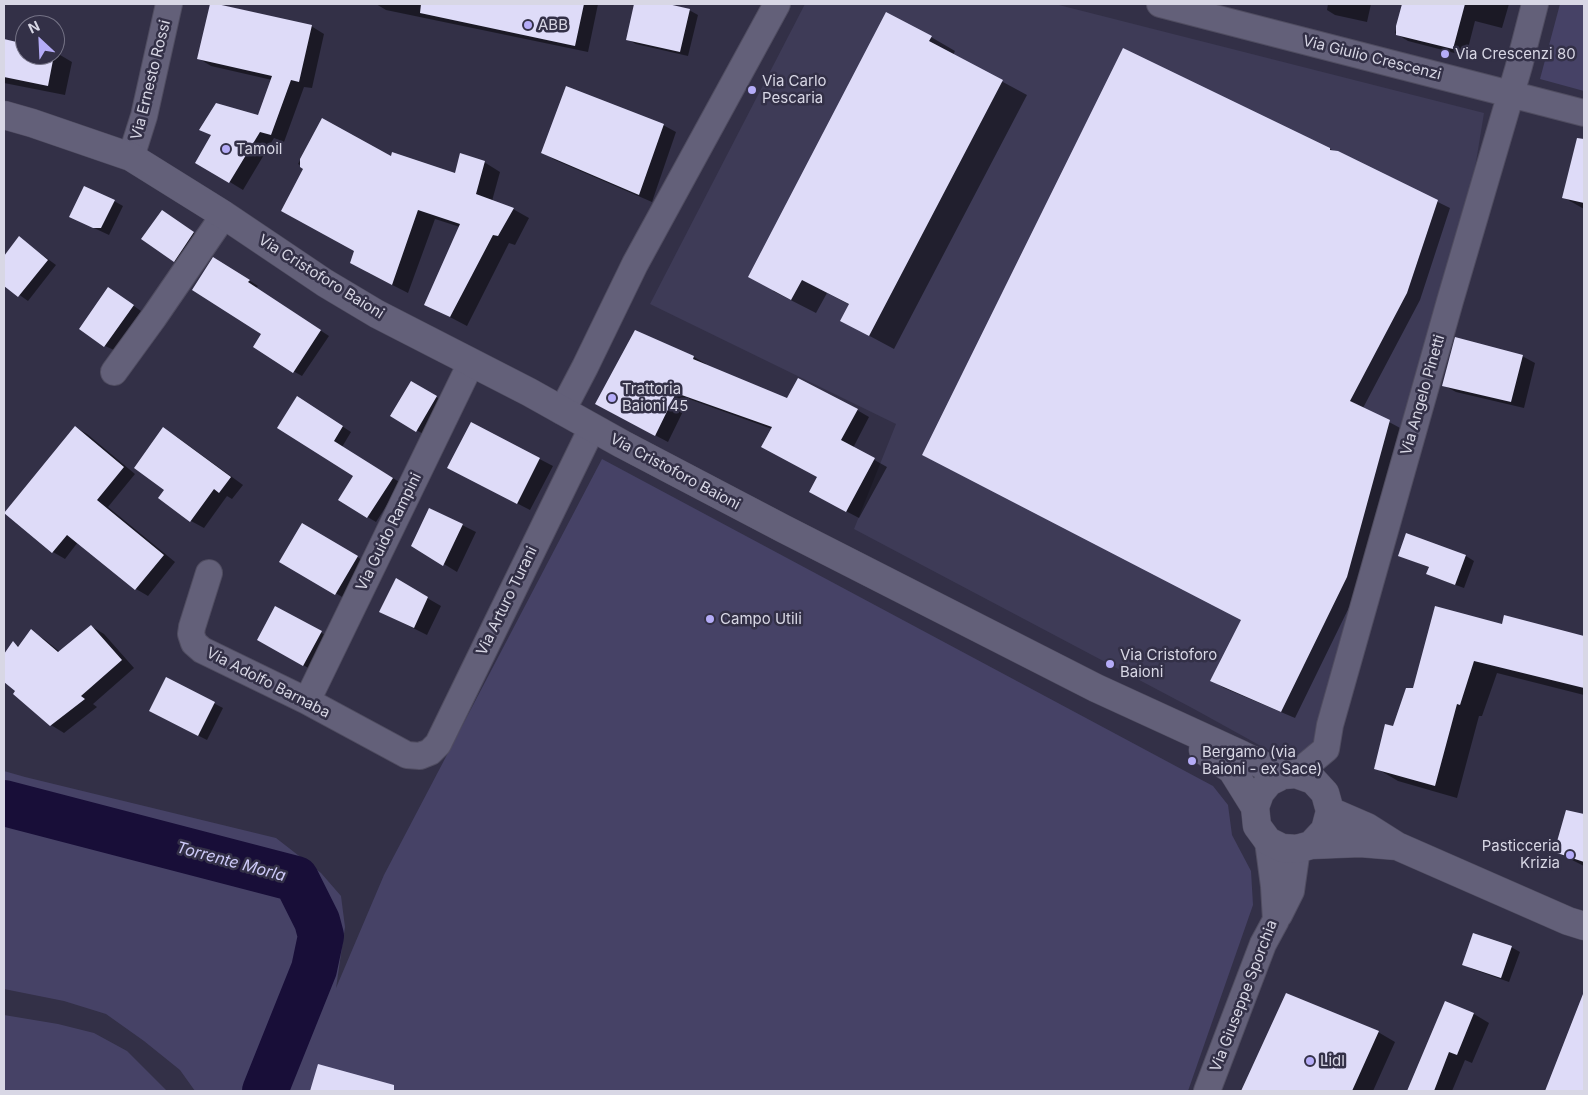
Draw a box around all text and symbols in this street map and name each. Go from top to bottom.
north arrow [15,15,65,65]
place label: ABB [538,16,568,34]
text: N [25,17,42,37]
street label: Via Ernesto Rossi [127,18,175,142]
marker: ABB [522,19,534,31]
street label: Via Giulio Crescenzi [1301,32,1443,84]
place label: Via Crescenzi 80 [1455,45,1576,63]
marker: Via Crescenzi 80 [1439,48,1451,60]
place label: Via Carlo Pescaria [762,72,827,107]
marker: Via Carlo Pescaria [746,84,758,96]
place label: Tamoil [236,140,282,158]
marker: Tamoil [220,143,232,155]
street label: Via Cristoforo Baioni [255,231,387,323]
street label: Via Angelo Pinetti [1397,333,1449,457]
place label: Trattoria Baioni 45 [622,380,688,415]
marker: Trattoria Baioni 45 [606,392,618,404]
street label: Via Cristoforo Baioni [607,430,743,514]
street label: Via Guido Rampini [353,470,425,594]
street label: Via Arturo Turani [473,543,541,659]
place label: Campo Utili [720,610,802,628]
marker: Campo Utili [704,613,716,625]
street label: Via Adolfo Barnaba [203,644,333,722]
place label: Via Cristoforo Baioni [1120,646,1217,681]
marker: Via Cristoforo Baioni [1104,658,1116,670]
place label: Bergamo (via Baioni - ex Sace) [1202,743,1322,778]
marker: Bergamo (via Baioni - ex Sace) [1186,755,1198,767]
place label: Pasticceria Krizia [1482,837,1560,872]
water label: Torrente Morla [174,838,288,886]
marker: Pasticceria Krizia [1564,849,1576,861]
street label: Via Giuseppe Sporchia [1207,918,1281,1074]
place label: Lidl [1320,1052,1345,1070]
marker: Lidl [1304,1055,1316,1067]

